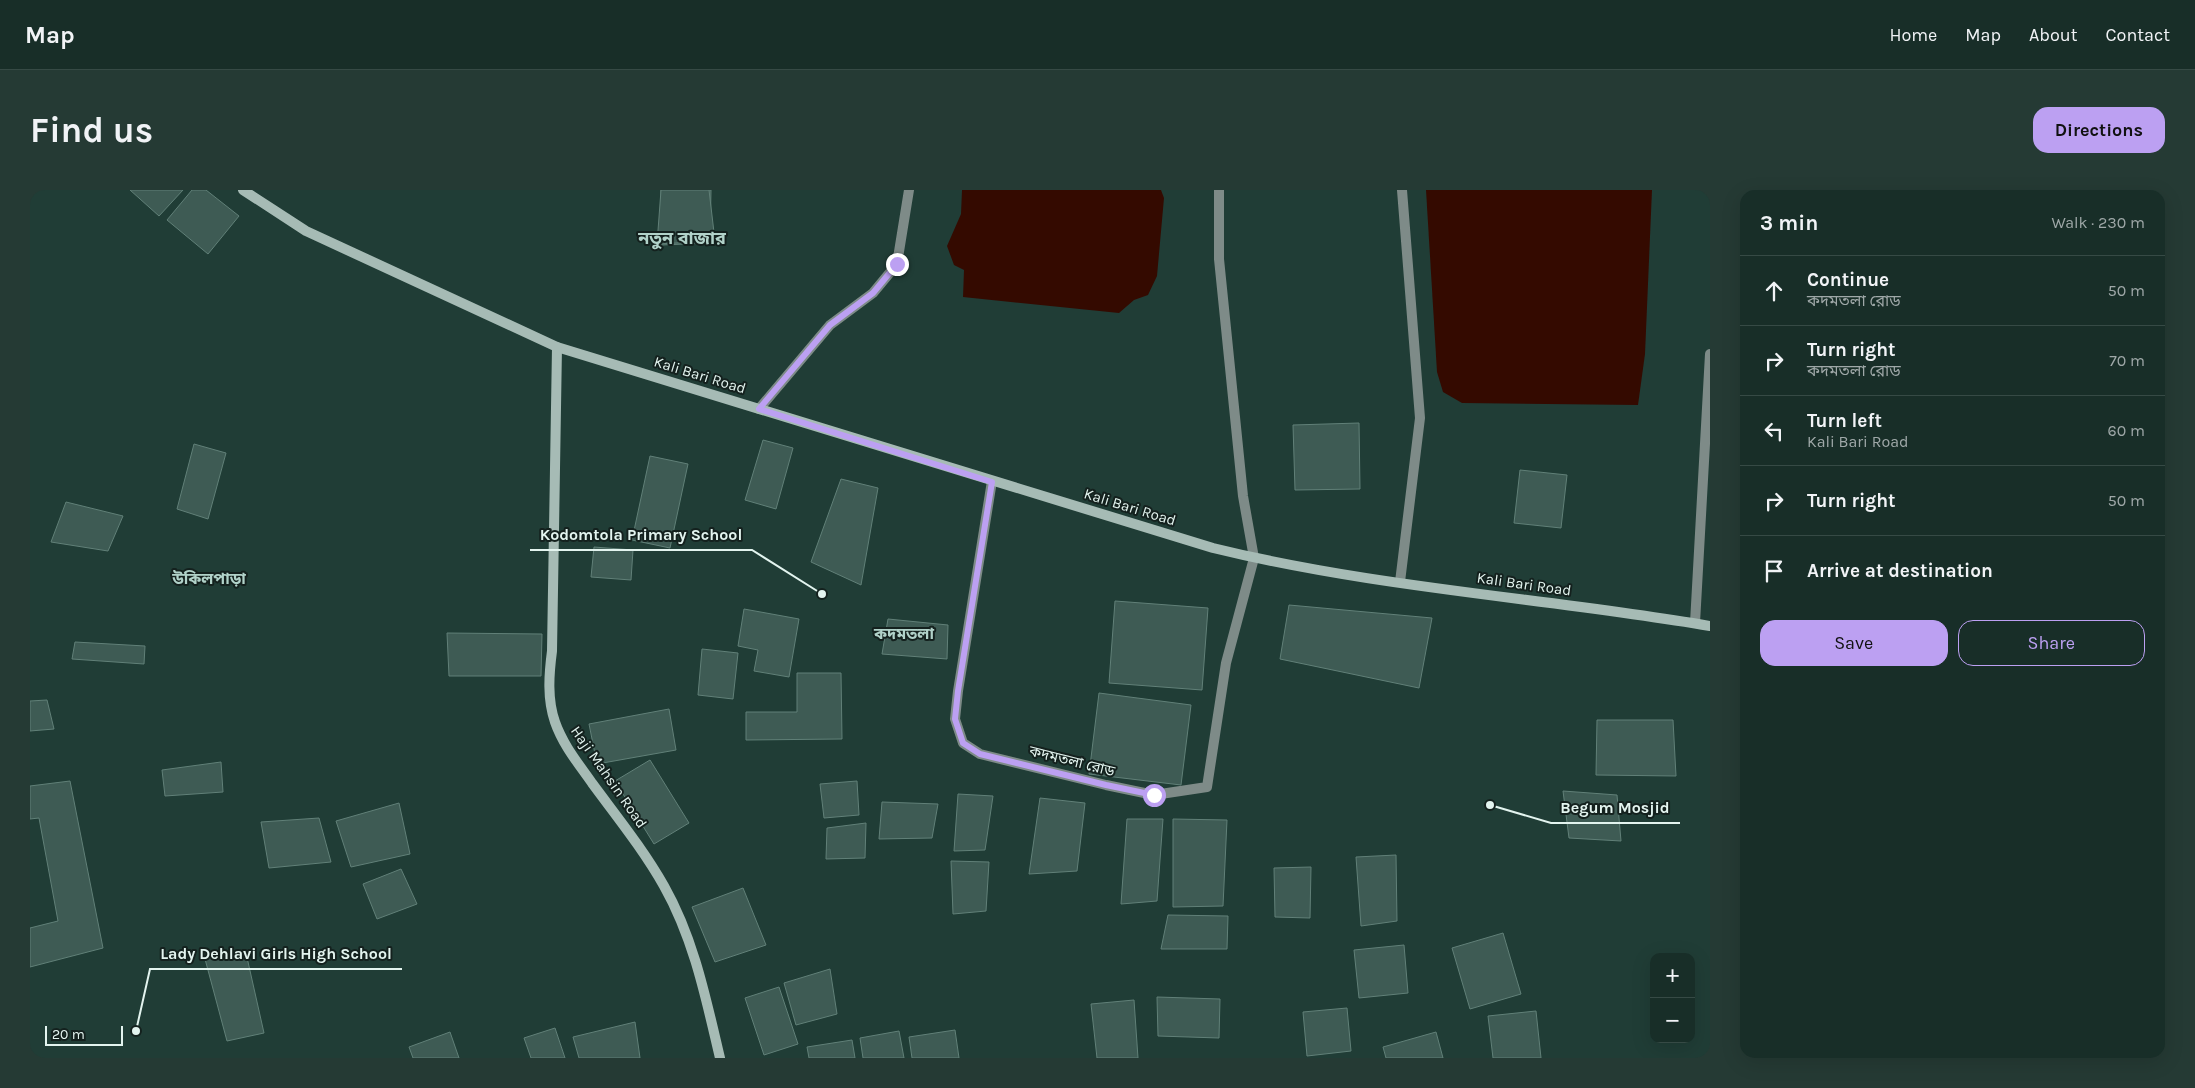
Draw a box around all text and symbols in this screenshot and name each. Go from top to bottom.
text: Map [25,21,75,49]
text: Home [1889,24,1937,46]
text: Map [1965,24,2001,46]
text: About [2029,24,2078,46]
text: Contact [2106,24,2170,46]
button: Directions [2033,107,2165,153]
text: Find us [30,110,153,151]
text: 3 min [1760,211,1818,235]
text: Walk · 230 m [2051,213,2145,232]
district label: নতুন বাজার [637,227,727,250]
route end [886,253,909,276]
text: Continue [1807,269,1889,291]
icon: ahead [1760,277,1788,305]
text: 50 m [2108,281,2145,300]
text: কদমতলা রোড [1807,291,1901,310]
text: Turn right [1807,339,1896,361]
icon: right [1760,347,1788,375]
text: 70 m [2109,351,2145,370]
street label: Kali Bari Road [652,352,748,398]
text: কদমতলা রোড [1807,361,1901,380]
text: Turn left [1807,410,1882,432]
icon: left [1760,417,1788,445]
text: 60 m [2108,421,2145,440]
text: Kali Bari Road [1807,432,1909,451]
street label: Kali Bari Road [1082,484,1178,530]
icon: right [1760,487,1788,515]
text: Turn right [1807,490,1896,512]
text: 50 m [2108,491,2145,510]
callout: Kodomtola Primary School [530,519,752,550]
text: Kodomtola Primary School [540,525,742,544]
icon: arrive [1760,557,1788,585]
text: Arrive at destination [1807,560,1993,582]
street label: Kali Bari Road [1476,568,1572,600]
district label: উকিলপাড়া [171,569,246,588]
button: Save [1760,620,1948,666]
button: Share [1958,620,2145,666]
district label: কদমতলা [873,624,934,643]
street label: Haji Mahsin Road [567,722,651,832]
street label: কদমতলা রোড [1026,741,1117,780]
route start [1143,784,1166,807]
callout: Begum Mosjid [1551,792,1680,823]
text: Begum Mosjid [1560,798,1670,817]
callout: Lady Dehlavi Girls High School [150,938,402,969]
text: Lady Dehlavi Girls High School [160,944,392,963]
map controls [1650,953,1695,1043]
button: + [1650,953,1695,998]
button: − [1650,998,1695,1043]
scale bar [45,1023,122,1046]
text: 20 m [52,1026,85,1043]

